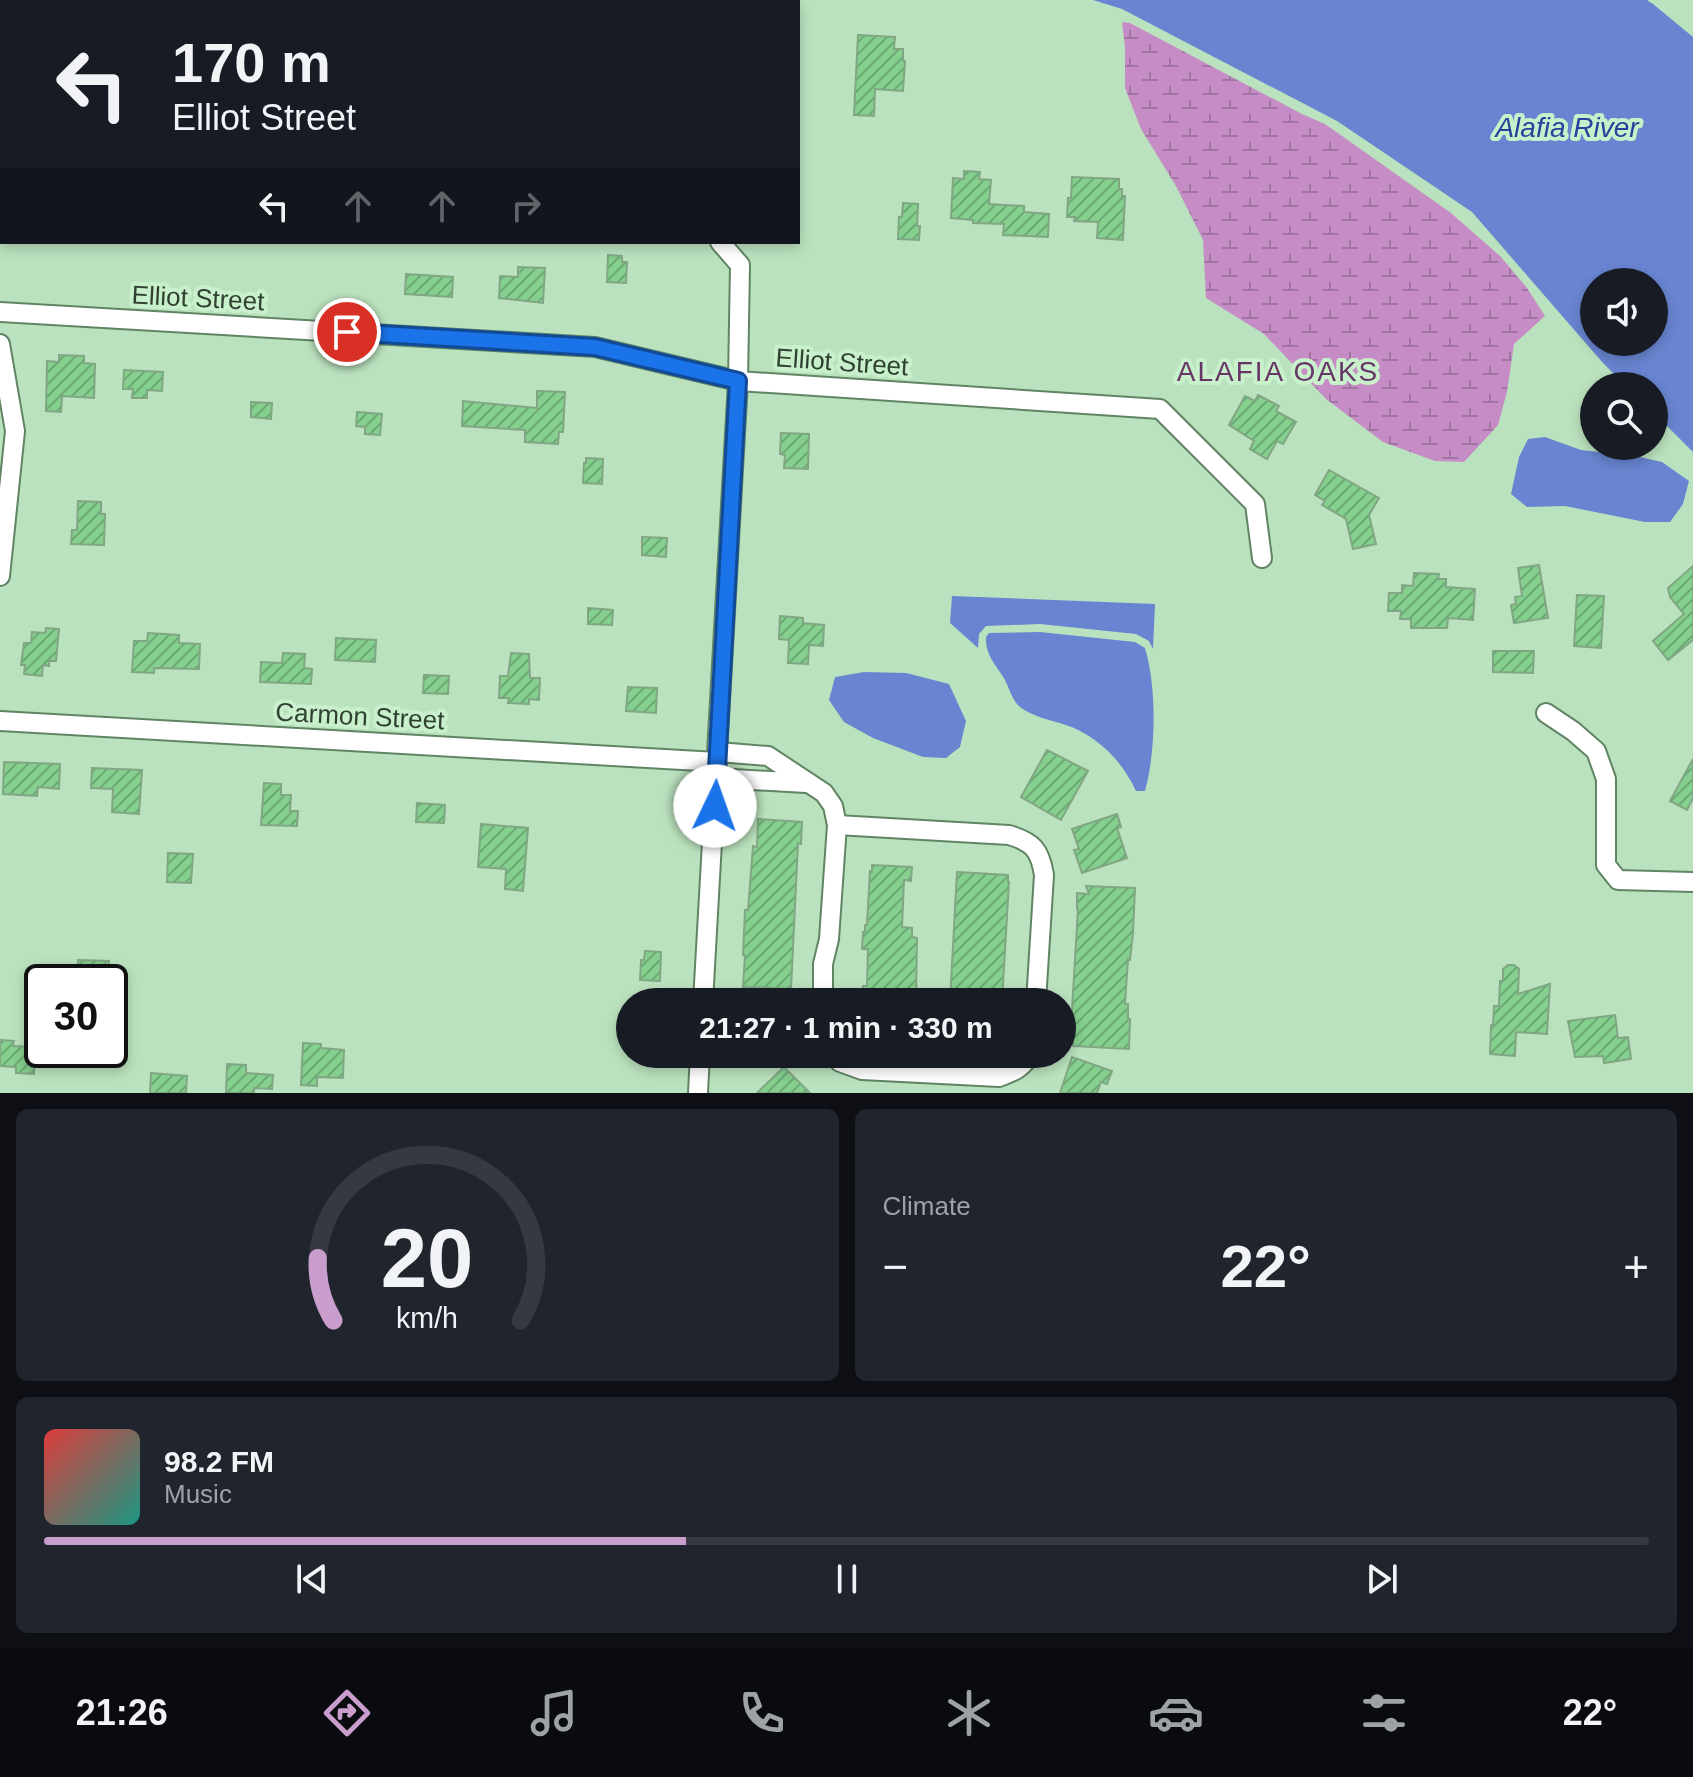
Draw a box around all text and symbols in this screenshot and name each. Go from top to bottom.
text: 170 m [172,31,331,94]
icon: left [40,32,144,136]
text: Elliot Street [172,97,356,138]
water label: Alafia River [1493,112,1640,143]
icon: left [252,184,296,228]
icon: ahead [336,184,380,228]
icon: ahead [420,184,464,228]
icon: right [504,184,548,228]
map controls [1580,268,1668,460]
button: sound [1580,268,1668,356]
street label: Elliot Street [131,280,266,316]
pin [313,298,381,366]
icon: arrive [325,310,369,354]
street label: Elliot Street [775,342,910,382]
district label: ALAFIA OAKS [1177,356,1379,387]
button: search [1580,372,1668,460]
street label: Carmon Street [275,697,446,735]
position arrow [673,764,757,848]
speed limit sign: 30 [24,964,128,1068]
text: 21:27 · 1 min · 330 m [699,1011,993,1044]
text: Climate [883,1191,971,1221]
text: 20 [381,1212,474,1305]
text: 22° [1220,1233,1311,1300]
text: − [883,1242,908,1291]
text: + [1623,1242,1649,1291]
text: km/h [396,1302,458,1334]
text: 98.2 FM [164,1445,274,1478]
text: Music [164,1479,232,1509]
icon: previous [290,1557,334,1601]
icon: pause [825,1557,869,1601]
icon: next [1360,1557,1404,1601]
icon: directions [319,1685,375,1741]
icon: music [526,1685,582,1741]
icon: phone [734,1685,790,1741]
icon: climate [941,1685,997,1741]
icon: car [1148,1685,1204,1741]
icon: filters [1356,1685,1412,1741]
text: 21:26 [76,1692,168,1733]
text: 22° [1563,1692,1617,1733]

